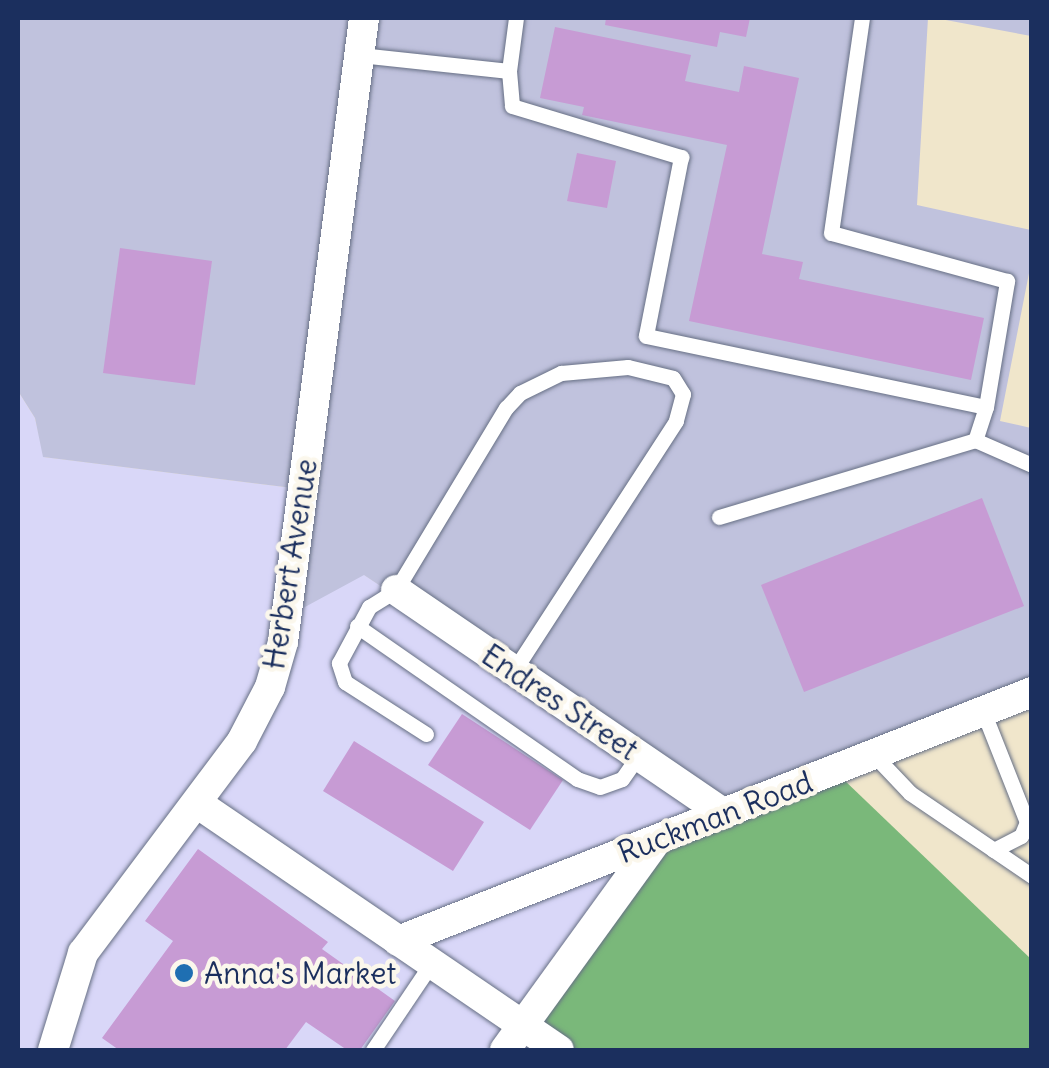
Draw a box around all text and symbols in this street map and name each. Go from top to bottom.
street label: Herbert Avenue [256,456,324,672]
street label: Endres Street [475,637,645,767]
street label: Ruckman Road [613,763,817,871]
place label: Anna's Market [204,955,396,991]
marker: Anna's Market [173,962,195,984]

